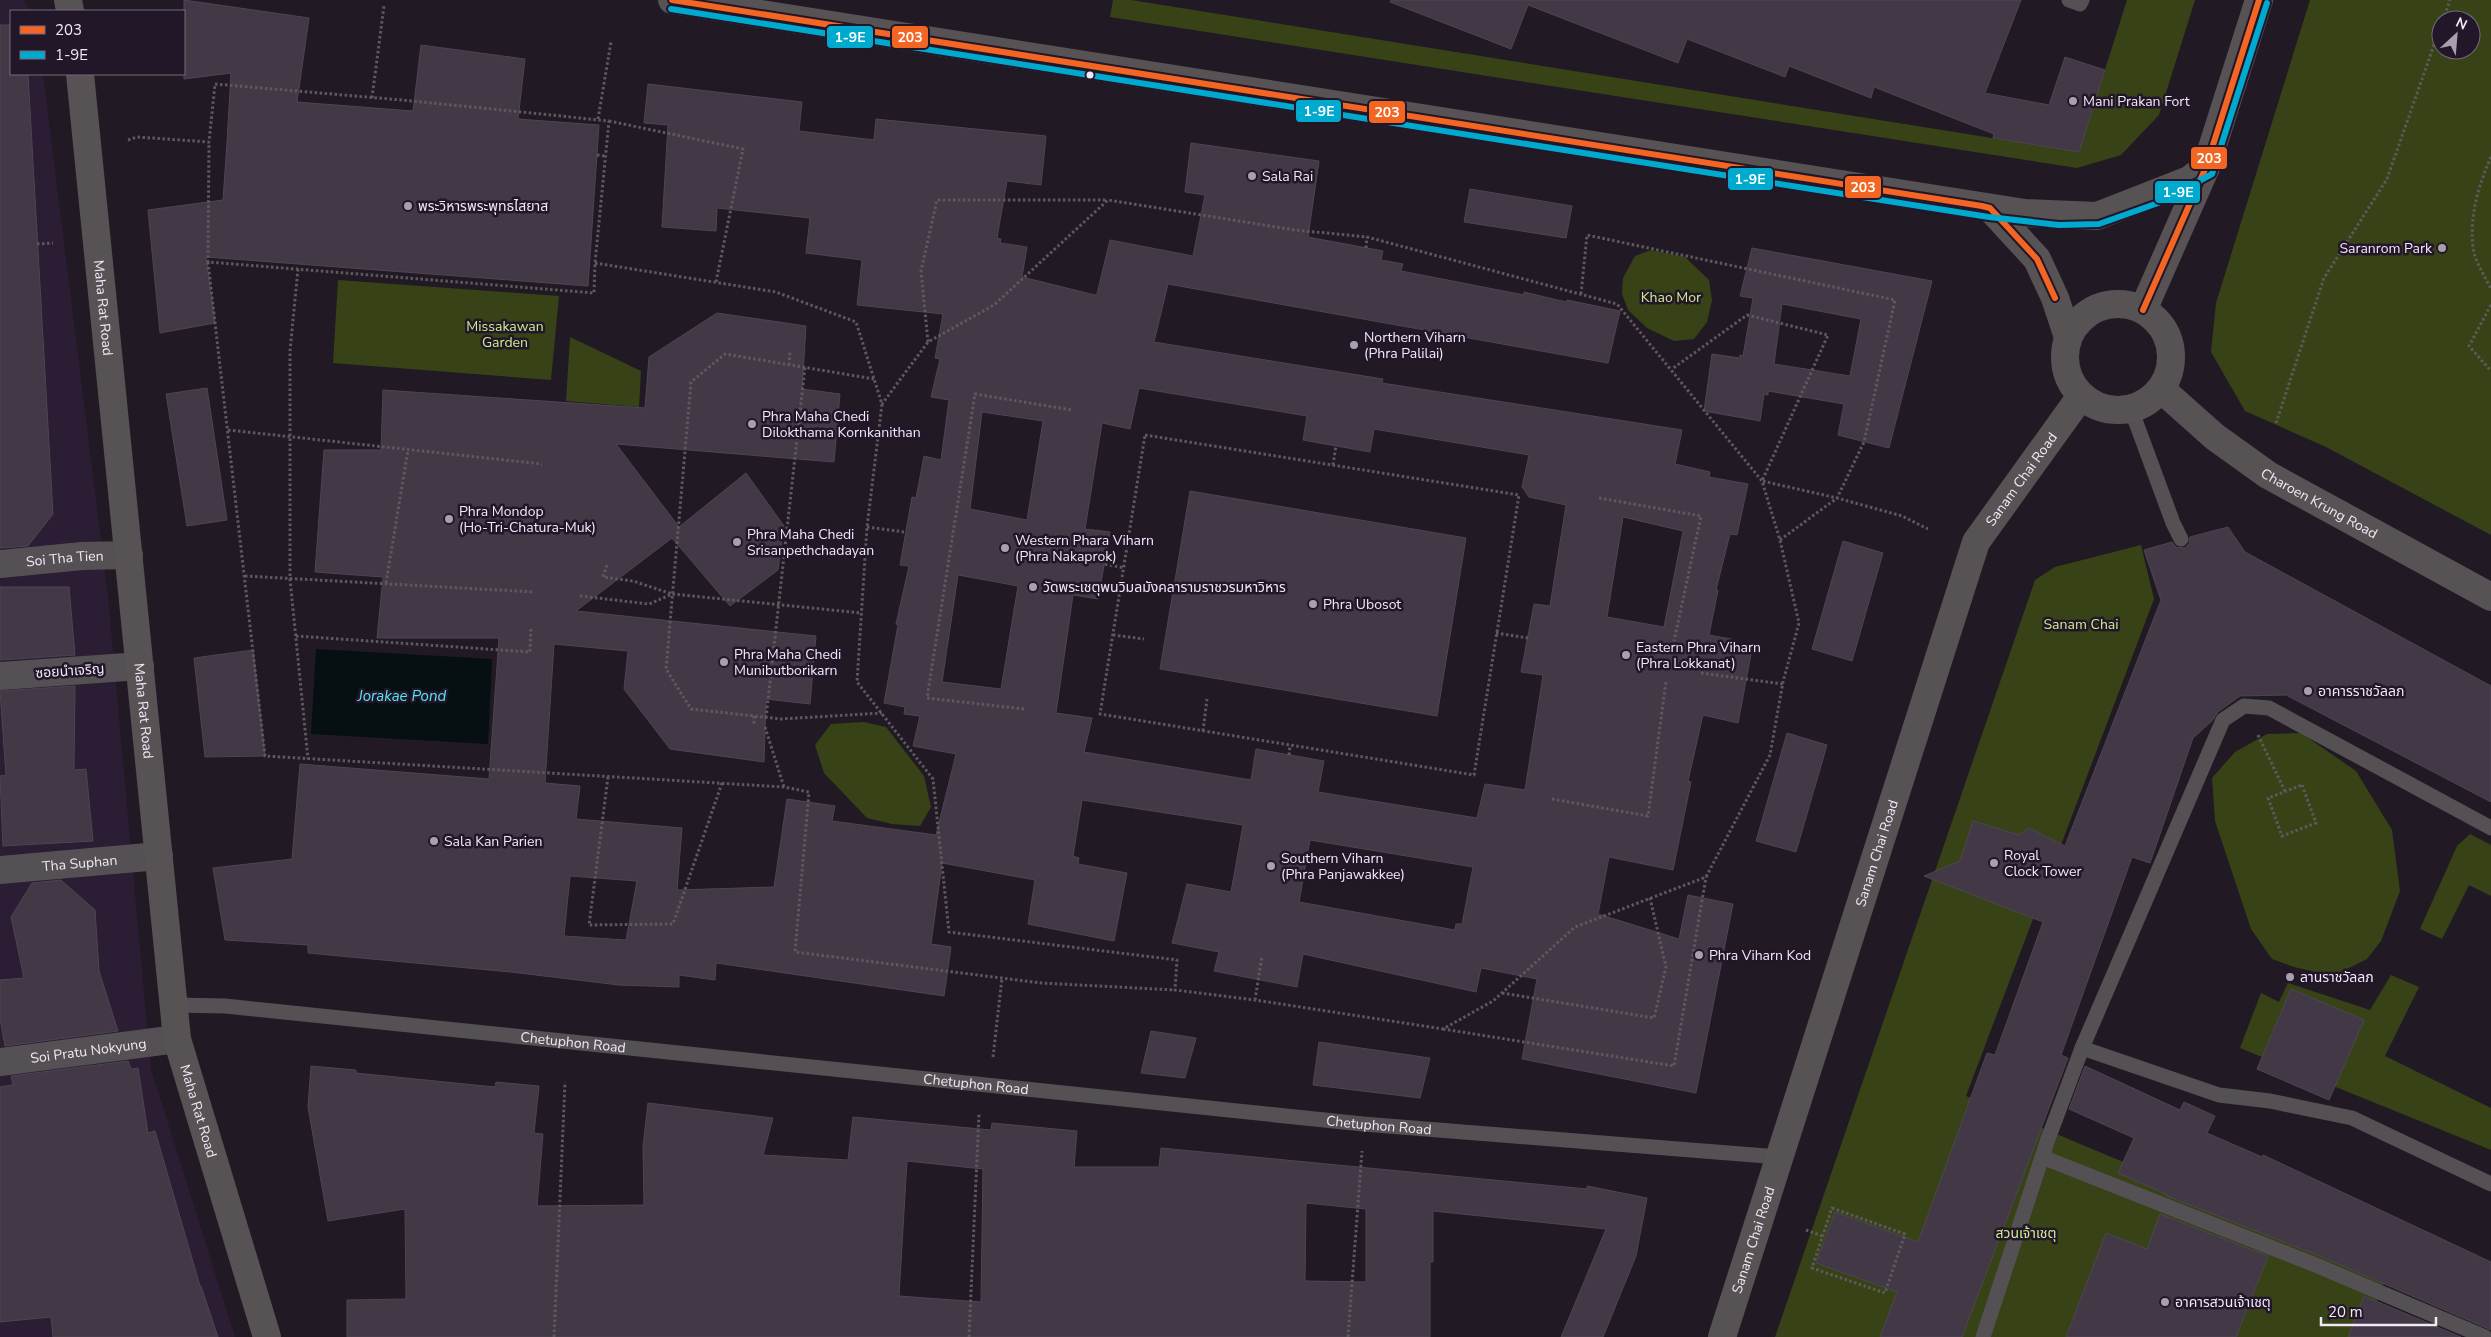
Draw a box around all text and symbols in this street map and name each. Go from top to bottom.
legend [10,10,185,75]
north arrow [2431,10,2481,60]
text: N [2453,13,2470,35]
text: 203 [55,20,82,40]
line badge: 1-9E [826,25,874,49]
line badge: 203 [891,25,929,49]
text: 1-9E [834,28,866,47]
text: 203 [897,28,923,47]
text: 1-9E [55,45,88,65]
unlabelled marker [1085,70,1095,80]
place label: Mani Prakan Fort [2083,92,2190,111]
marker: Mani Prakan Fort [2067,95,2079,107]
line badge: 1-9E [1295,99,1342,123]
line badge: 203 [1368,100,1406,124]
text: 1-9E [1303,102,1335,121]
text: 203 [1374,103,1400,122]
line badge: 203 [2190,146,2228,170]
text: 203 [2196,149,2222,168]
place label: Sala Rai [1262,167,1313,186]
line badge: 1-9E [1727,167,1774,191]
marker: Sala Rai [1246,170,1258,182]
text: 1-9E [1734,170,1766,189]
line badge: 203 [1844,175,1882,199]
text: 203 [1850,178,1876,197]
line badge: 1-9E [2154,180,2201,204]
text: 1-9E [2162,183,2194,202]
place label: พระวิหารพระพุทธไสยาส [418,197,548,216]
marker: พระวิหารพระพุทธไสยาส [402,200,414,212]
place label: Saranrom Park [2339,239,2433,258]
marker: Saranrom Park [2436,242,2448,254]
street label: Maha Rat Road [89,259,118,357]
park label: Khao Mor [1641,288,1701,307]
park label: Missakawan Garden [466,317,544,352]
place label: Northern Viharn (Phra Palilai) [1364,328,1466,363]
marker: Northern Viharn (Phra Palilai) [1348,339,1360,351]
place label: Phra Maha Chedi Dilokthama Kornkanithan [762,407,921,442]
marker: Phra Maha Chedi Dilokthama Kornkanithan [746,418,758,430]
street label: Sanam Chai Road [1981,428,2061,530]
street label: Charoen Krung Road [2257,463,2381,543]
place label: Phra Mondop (Ho-Tri-Chatura-Muk) [459,502,596,537]
marker: Phra Mondop (Ho-Tri-Chatura-Muk) [443,513,455,525]
place label: Phra Maha Chedi Srisanpethchadayan [747,525,874,560]
place label: Western Phara Viharn (Phra Nakaprok) [1015,531,1154,566]
marker: Phra Maha Chedi Srisanpethchadayan [731,536,743,548]
marker: Western Phara Viharn (Phra Nakaprok) [999,542,1011,554]
street label: Soi Tha Tien [25,546,104,571]
place label: วัดพระเชตุพนวิมลมังคลารามราชวรมหาวิหาร [1043,578,1286,597]
marker: วัดพระเชตุพนวิมลมังคลารามราชวรมหาวิหาร [1027,581,1039,593]
place label: Phra Ubosot [1323,595,1401,614]
marker: Phra Ubosot [1307,598,1319,610]
park label: Sanam Chai [2043,615,2119,634]
place label: Eastern Phra Viharn (Phra Lokkanat) [1636,638,1761,673]
place label: Phra Maha Chedi Munibutborikarn [734,645,841,680]
marker: Eastern Phra Viharn (Phra Lokkanat) [1620,649,1632,661]
marker: Phra Maha Chedi Munibutborikarn [718,656,730,668]
street label: ซอยนำเจริญ [35,659,105,683]
street label: Maha Rat Road [130,662,158,760]
place label: อาคารราชวัลลภ [2318,682,2404,701]
marker: อาคารราชวัลลภ [2302,685,2314,697]
water label: Jorakae Pond [357,686,446,706]
street label: Sanam Chai Road [1851,797,1903,909]
place label: Sala Kan Parien [444,832,543,851]
marker: Sala Kan Parien [428,835,440,847]
place label: Royal Clock Tower [2004,846,2082,881]
place label: Southern Viharn (Phra Panjawakkee) [1281,849,1405,884]
street label: Tha Suphan [41,850,118,876]
marker: Royal Clock Tower [1988,857,2000,869]
marker: Southern Viharn (Phra Panjawakkee) [1265,860,1277,872]
place label: Phra Viharn Kod [1709,946,1811,965]
marker: Phra Viharn Kod [1693,949,1705,961]
place label: ลานราชวัลลภ [2300,968,2374,987]
marker: ลานราชวัลลภ [2284,971,2296,983]
street label: Chetuphon Road [520,1027,627,1057]
street label: Soi Pratu Nokyung [29,1034,147,1067]
street label: Maha Rat Road [176,1062,222,1160]
street label: Chetuphon Road [922,1069,1030,1099]
street label: Chetuphon Road [1325,1111,1432,1139]
street label: Sanam Chai Road [1727,1184,1779,1296]
park label: สวนเจ้าเชตุ [1996,1224,2056,1243]
place label: อาคารสวนเจ้าเชตุ [2175,1293,2271,1312]
scale bar [2321,1294,2436,1326]
marker: อาคารสวนเจ้าเชตุ [2159,1296,2171,1308]
text: 20 m [2328,1302,2363,1322]

